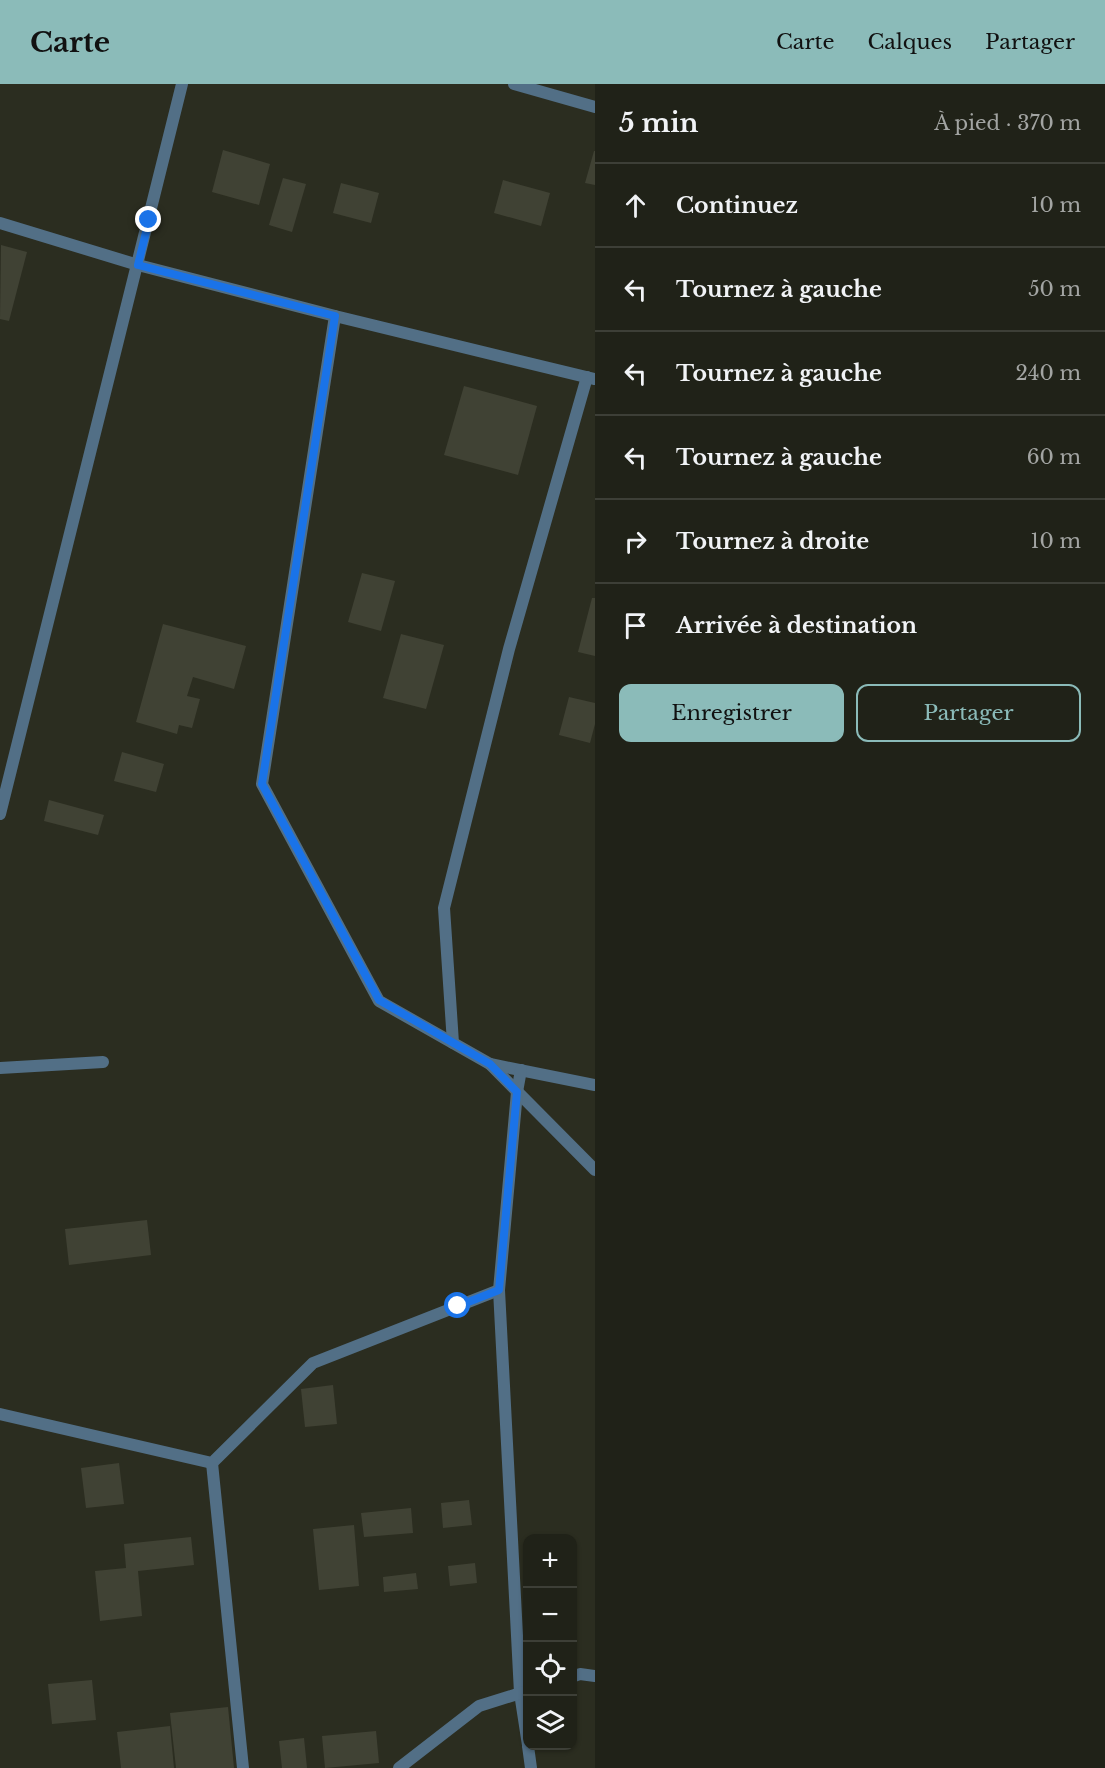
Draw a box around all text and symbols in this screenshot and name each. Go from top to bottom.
text: Carte [30,25,110,60]
text: Carte [776,29,834,55]
text: Calques [867,29,952,55]
text: Partager [985,29,1075,55]
text: 5 min [619,107,698,139]
text: À pied · 370 m [934,111,1081,135]
icon: ahead [619,189,652,222]
text: Continuez [676,192,798,219]
text: 10 m [1031,193,1081,217]
route end [135,206,161,232]
icon: left [619,273,652,306]
text: Tournez à gauche [676,276,882,303]
text: 50 m [1028,277,1081,301]
icon: left [619,357,652,390]
text: Tournez à gauche [676,360,882,387]
text: 240 m [1016,361,1081,385]
icon: left [619,441,652,474]
text: Tournez à gauche [676,444,882,471]
text: 60 m [1027,445,1081,469]
icon: right [619,525,652,558]
text: Tournez à droite [676,528,869,555]
text: 10 m [1031,529,1081,553]
icon: arrive [619,609,652,642]
text: Arrivée à destination [676,612,917,639]
button: Enregistrer [619,684,844,742]
button: Partager [856,684,1081,742]
route start [444,1292,470,1318]
map controls [523,1534,577,1750]
button: + [523,1534,577,1588]
button: − [523,1588,577,1642]
button: locate [523,1642,577,1696]
button: layers [523,1696,577,1750]

